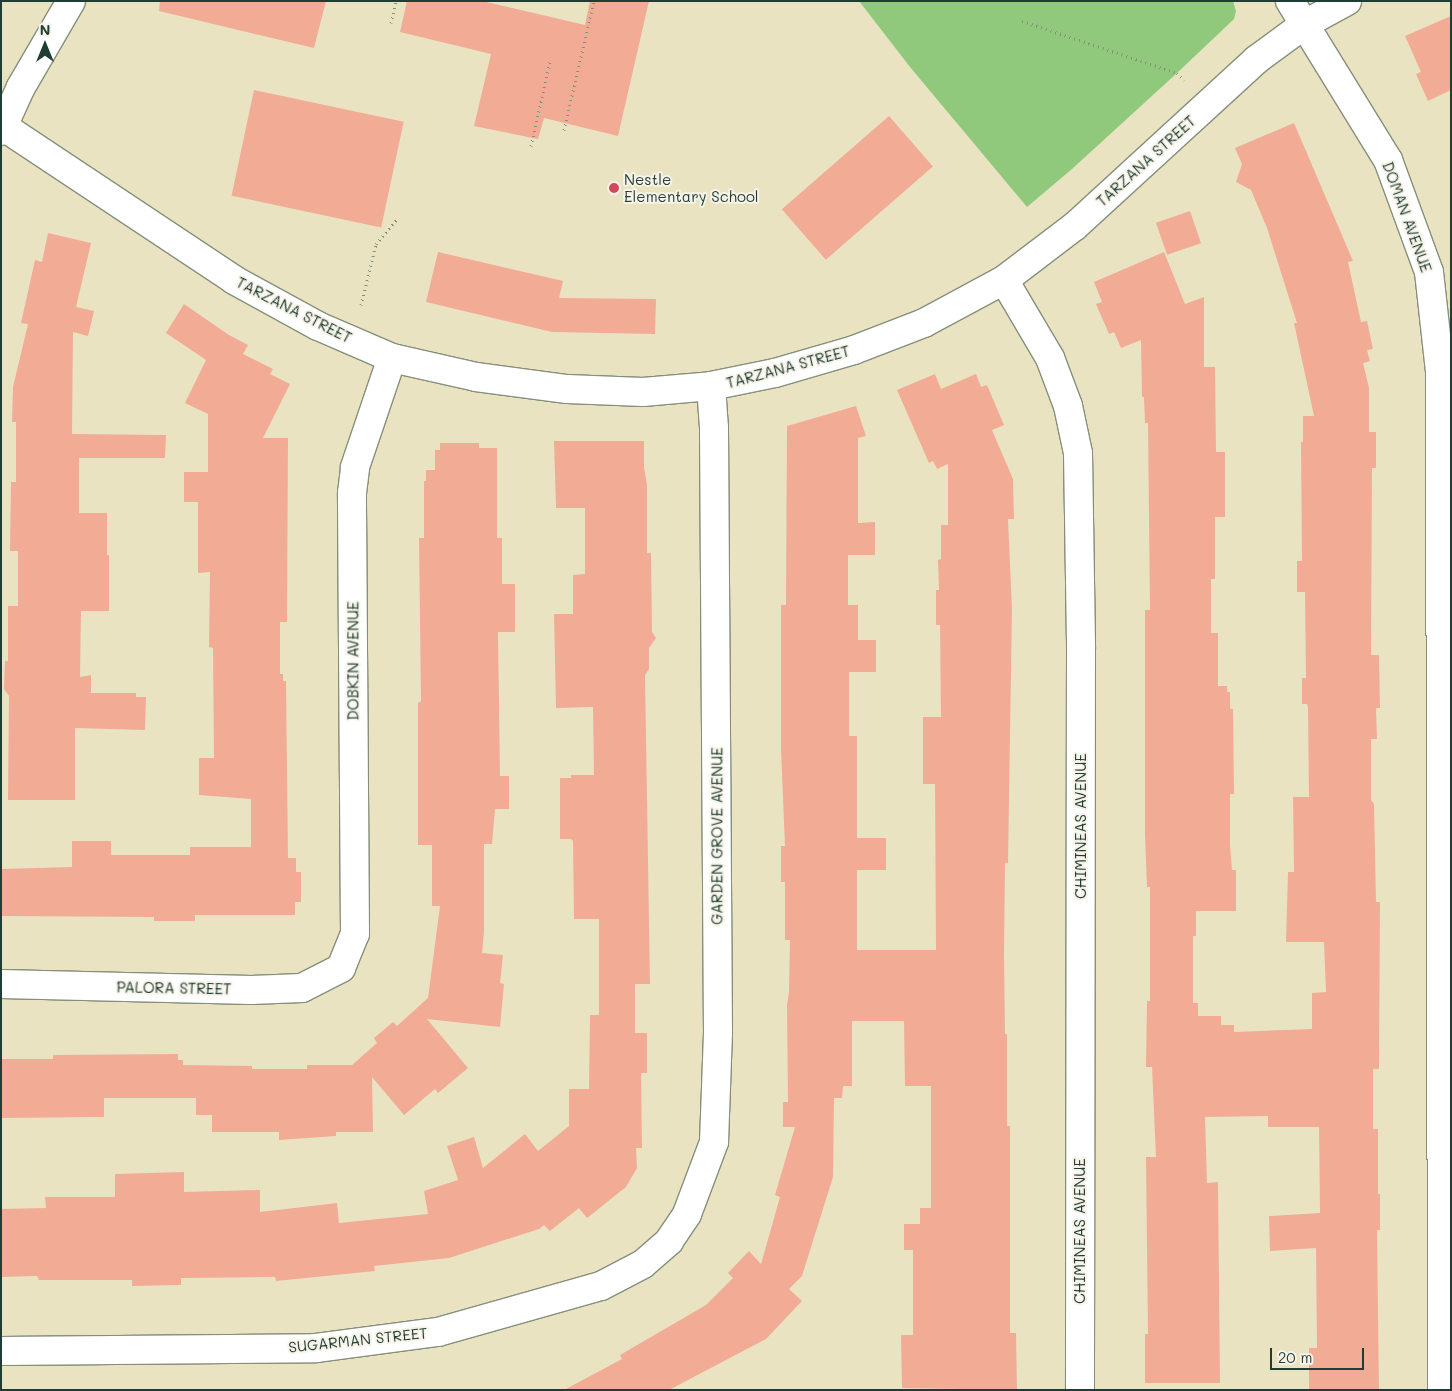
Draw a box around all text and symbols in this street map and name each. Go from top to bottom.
north arrow [20,20,70,70]
text: N [40,20,50,39]
street label: TARZANA STREET [1093,112,1199,210]
street label: DOMAN AVENUE [1379,159,1435,275]
place label: Nestle Elementary School [624,170,759,205]
marker: Nestle Elementary School [608,182,620,194]
street label: TARZANA STREET [233,273,355,347]
street label: TARZANA STREET [724,342,852,392]
street label: DOBKIN AVENUE [344,601,362,721]
street label: GARDEN GROVE AVENUE [708,747,726,925]
street label: CHIMINEAS AVENUE [1072,753,1090,899]
street label: PALORA STREET [116,978,232,998]
street label: CHIMINEAS AVENUE [1071,1158,1089,1304]
street label: SUGARMAN STREET [288,1324,428,1356]
scale bar [1272,1338,1366,1370]
text: 20 m [1278,1347,1312,1367]

